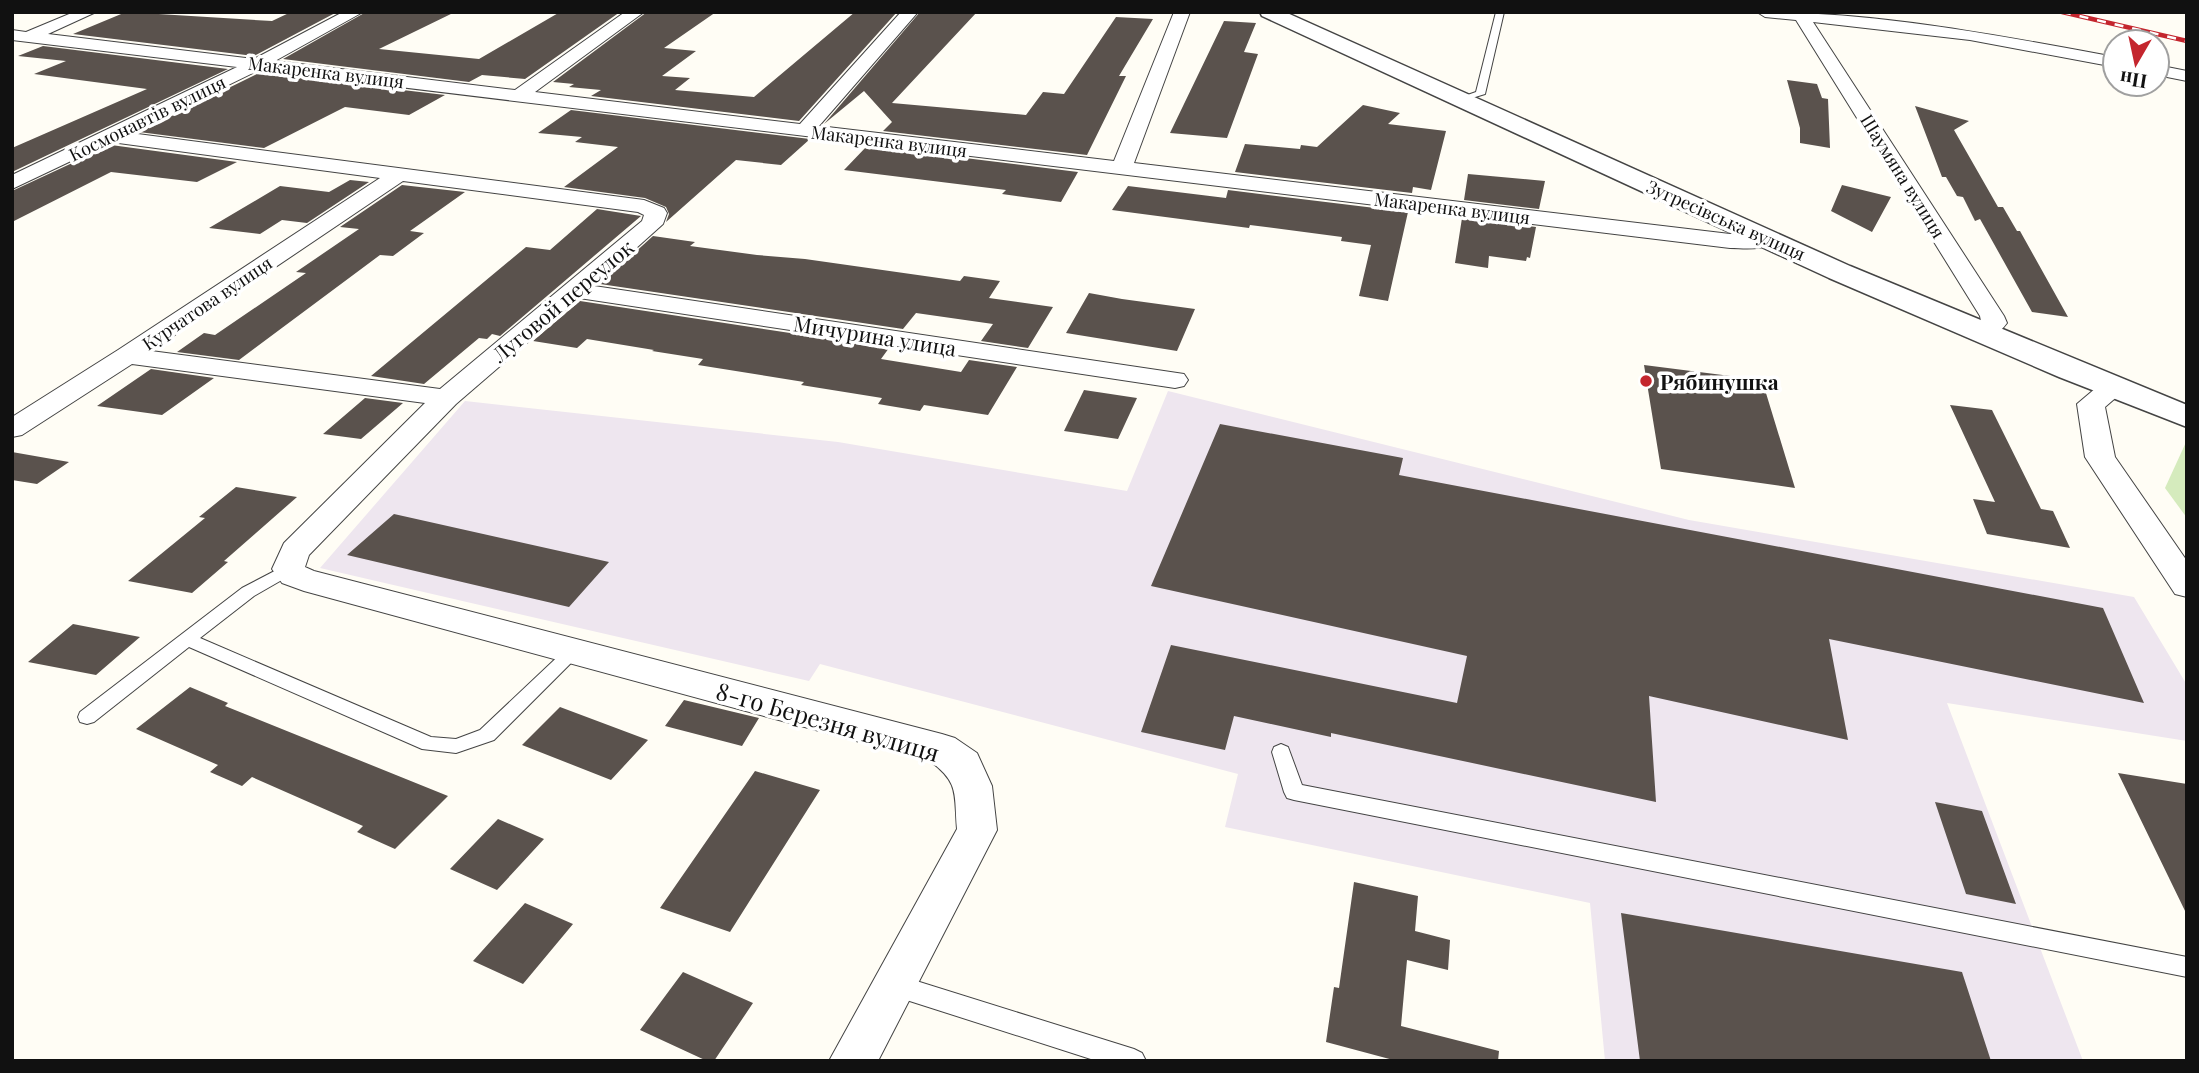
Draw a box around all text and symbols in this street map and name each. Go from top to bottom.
north arrow [2101,28,2171,98]
street label: Макаренка вулиця [247,51,406,94]
text: Пн [2118,66,2149,96]
street label: Космонавтів вулиця [65,69,230,166]
street label: Шаумяна вулиця [1855,110,1951,243]
street label: Макаренка вулиця [810,120,969,163]
street label: Зугресівська вулиця [1643,174,1809,266]
street label: Макаренка вулиця [1373,187,1532,230]
street label: Луговой переулок [484,232,639,368]
street label: Курчатова вулиця [137,250,277,355]
street label: Мичурина улица [792,308,959,362]
place label: Рябинушка [1660,367,1779,395]
marker: Рябинушка [1638,373,1654,389]
street label: 8-го Березня вулиця [713,674,943,768]

